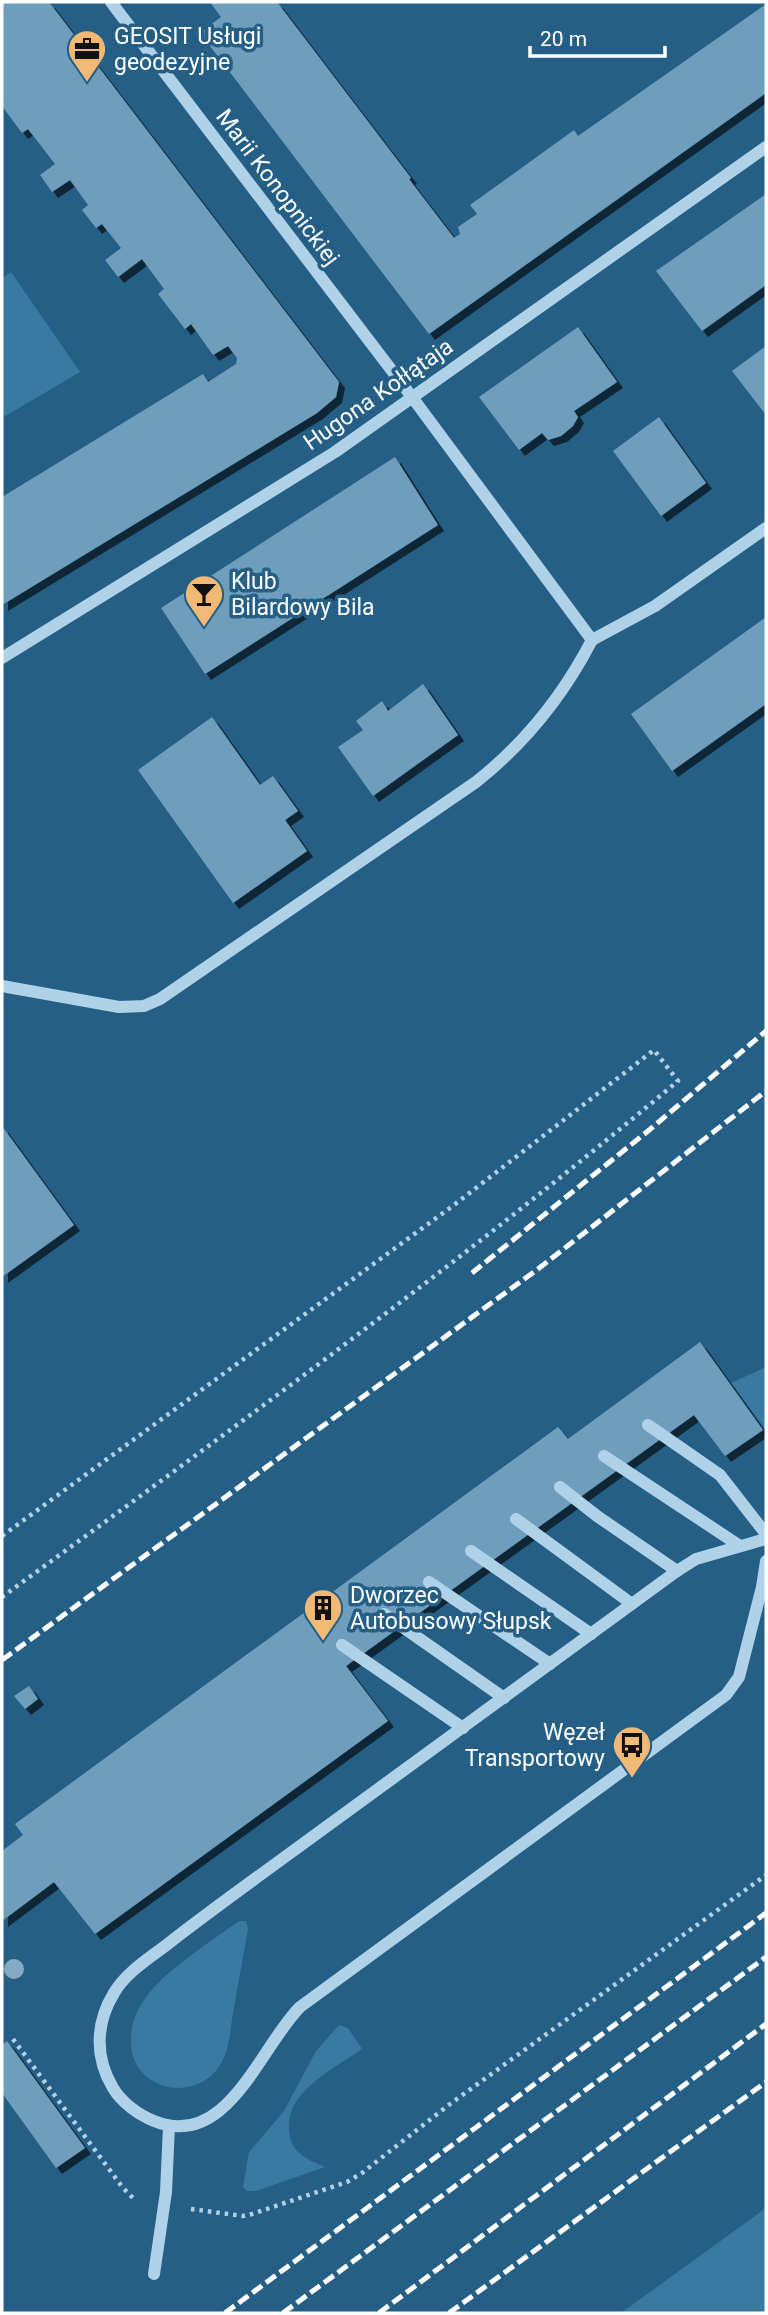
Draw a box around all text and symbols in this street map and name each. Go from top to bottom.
scale bar [530,14,665,58]
place label: GEOSIT Usługi geodezyjne [114,23,261,76]
text: 20 m [540,27,587,51]
office icon: GEOSIT Usługi geodezyjne [66,28,108,83]
street label: Marii Konopnickiej [210,104,345,271]
street label: Hugona Kołłątaja [298,333,458,456]
place label: Klub Bilardowy Bila [231,568,375,621]
bar icon: Klub Bilardowy Bila [183,573,225,628]
place label: Dworzec Autobusowy Słupsk [350,1582,552,1635]
building icon: Dworzec Autobusowy Słupsk [302,1587,344,1642]
place label: Węzeł Transportowy [465,1719,605,1772]
bus stop icon: Węzeł Transportowy [611,1724,653,1779]

